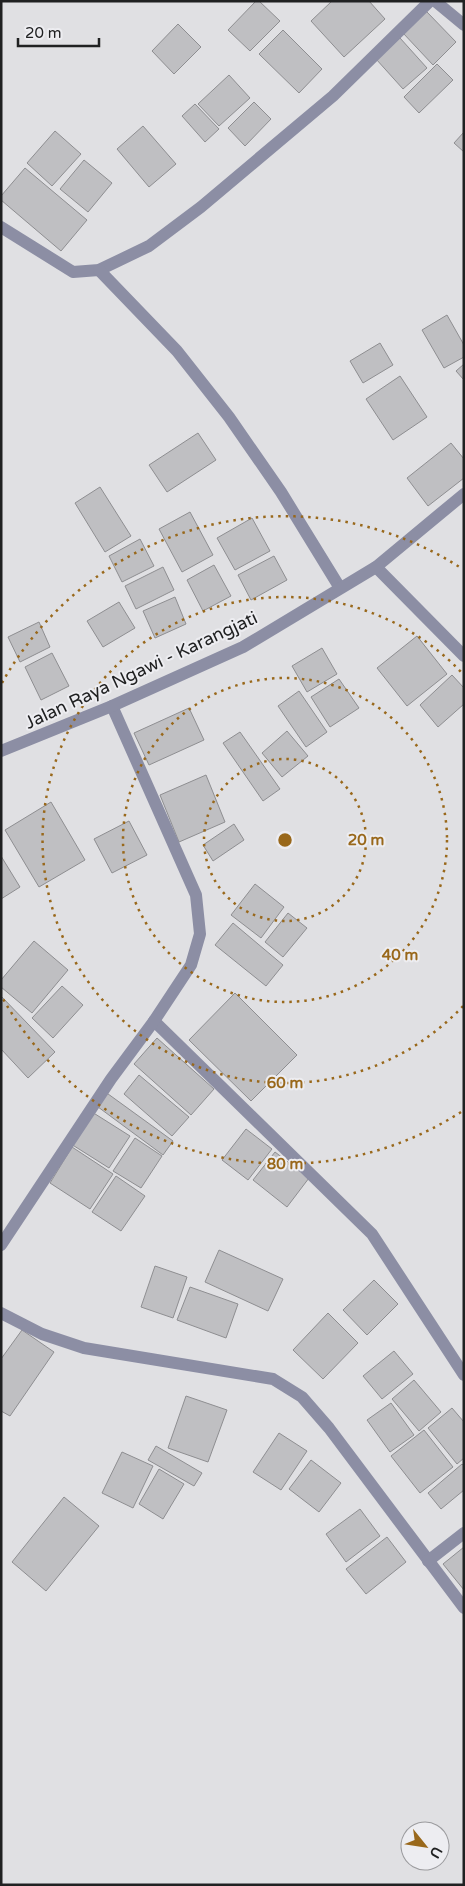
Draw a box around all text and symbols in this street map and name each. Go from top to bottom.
scale bar [18,15,99,47]
text: 20 m [25,24,62,42]
street label: Jalan Raya Ngawi - Karangjati [21,606,261,734]
centre of rings [276,831,294,849]
text: 20 m [348,831,384,849]
text: 40 m [382,946,418,964]
text: 60 m [267,1074,303,1092]
text: 80 m [267,1155,303,1173]
north arrow [400,1821,450,1871]
text: U [426,1843,446,1861]

